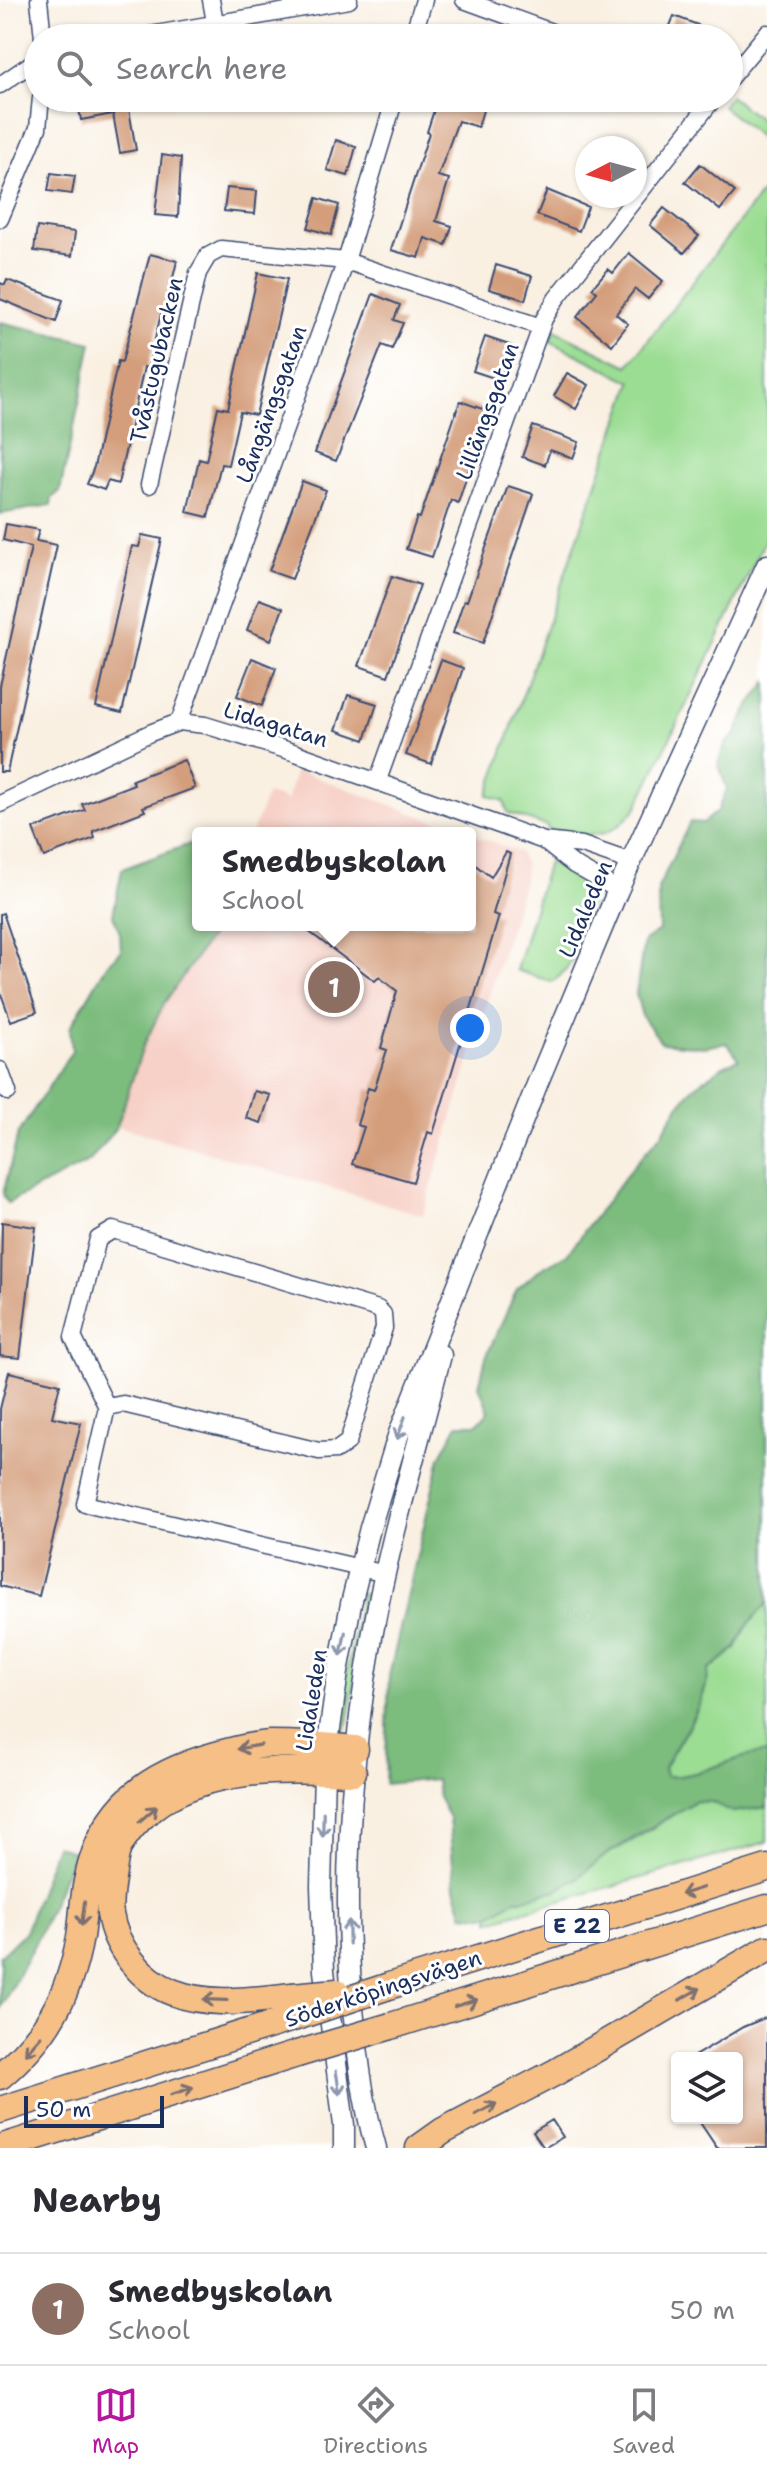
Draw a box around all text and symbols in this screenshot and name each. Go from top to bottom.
search box [24,24,743,112]
icon: search [52,46,96,90]
text: Search here [116,48,287,89]
north arrow [575,136,647,208]
street label: Tvåstugubacken [123,274,190,446]
street label: Långängsgatan [229,321,313,487]
street label: Lillängsgatan [449,338,526,484]
street label: Lidagatan [220,695,332,754]
popup [192,827,476,931]
text: Smedbyskolan [222,841,446,882]
street label: Lidaleden [552,856,619,962]
text: School [222,882,304,917]
pin: 1 [308,957,360,1017]
your location [450,1008,490,1048]
one-way arrow [393,1415,408,1440]
one-way arrow [335,1631,350,1657]
street label: Lidaleden [289,1647,334,1753]
one-way arrow [236,1741,262,1756]
one-way arrow [137,1805,157,1823]
one-way arrow [316,1810,331,1837]
one-way arrow [680,1884,706,1899]
one-way arrow [75,1900,90,1927]
road number: E 22 [545,1910,609,1942]
one-way arrow [341,1919,357,1946]
street label: Söderköpingsvägen [281,1943,485,2034]
one-way arrow [678,1986,701,2002]
one-way arrow [202,1992,229,2007]
one-way arrow [452,1995,478,2010]
one-way arrow [24,2035,42,2055]
map controls [671,2052,743,2124]
button: layers [671,2052,743,2124]
one-way arrow [331,2070,346,2095]
one-way arrow [169,2083,194,2098]
scale bar [24,2092,164,2128]
text: 50 m [36,2095,91,2124]
one-way arrow [474,2101,498,2117]
text: Nearby [32,2177,162,2223]
text: Smedbyskolan [108,2271,333,2312]
text: 1 [52,2292,64,2327]
text: 50 m [670,2292,735,2327]
text: School [108,2312,190,2347]
tab: Map [92,2383,139,2460]
tab: Directions [323,2383,428,2460]
tab: Saved [612,2383,675,2460]

